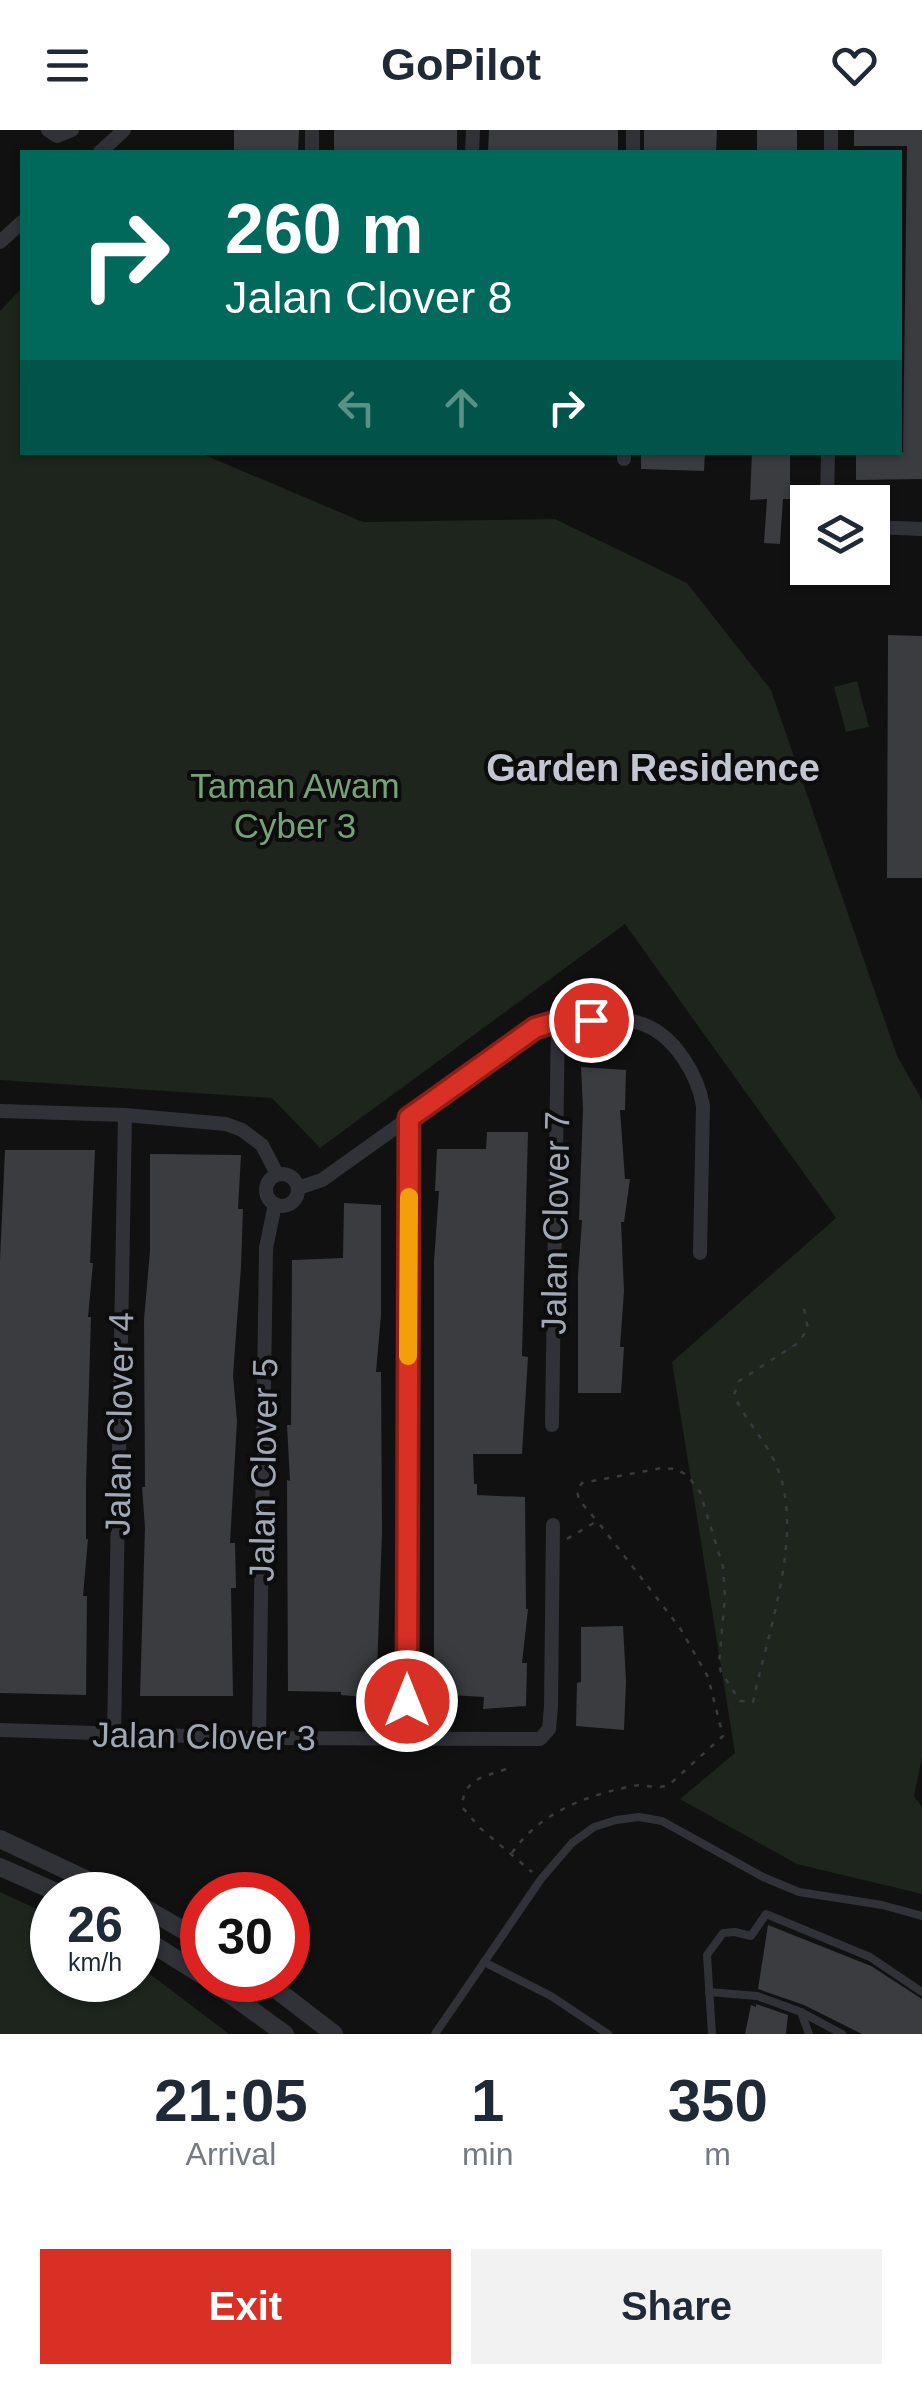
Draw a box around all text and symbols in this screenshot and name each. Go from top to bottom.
icon: menu [40,38,95,93]
icon: heart [827,38,882,93]
text: GoPilot [381,39,541,90]
icon: right [60,190,190,320]
text: 260 m [225,190,423,268]
text: Jalan Clover 8 [225,272,513,323]
icon: left [329,380,384,435]
icon: ahead [434,380,489,435]
icon: right [539,380,594,435]
map controls [790,485,890,585]
button: layers [790,485,890,585]
district label: Garden Residence [486,747,820,789]
park label: Taman Awam Cyber 3 [190,766,400,845]
pin [549,978,634,1063]
icon: arrive [564,993,619,1048]
street label: Jalan Clover 7 [534,1111,576,1335]
street label: Jalan Clover 4 [98,1312,140,1536]
street label: Jalan Clover 5 [242,1358,284,1582]
position arrow [355,1649,459,1753]
street label: Jalan Clover 3 [92,1715,316,1757]
speed limit sign: 30 [180,1872,310,2002]
text: 26 [67,1897,123,1953]
text: km/h [68,1948,122,1976]
text: 21:05 [154,2067,308,2134]
text: 1 [471,2067,504,2134]
text: 350 [668,2067,768,2134]
text: Arrival [186,2136,276,2172]
text: min [462,2136,513,2172]
text: m [704,2136,731,2172]
button: Exit [40,2249,451,2364]
button: Share [471,2249,882,2364]

